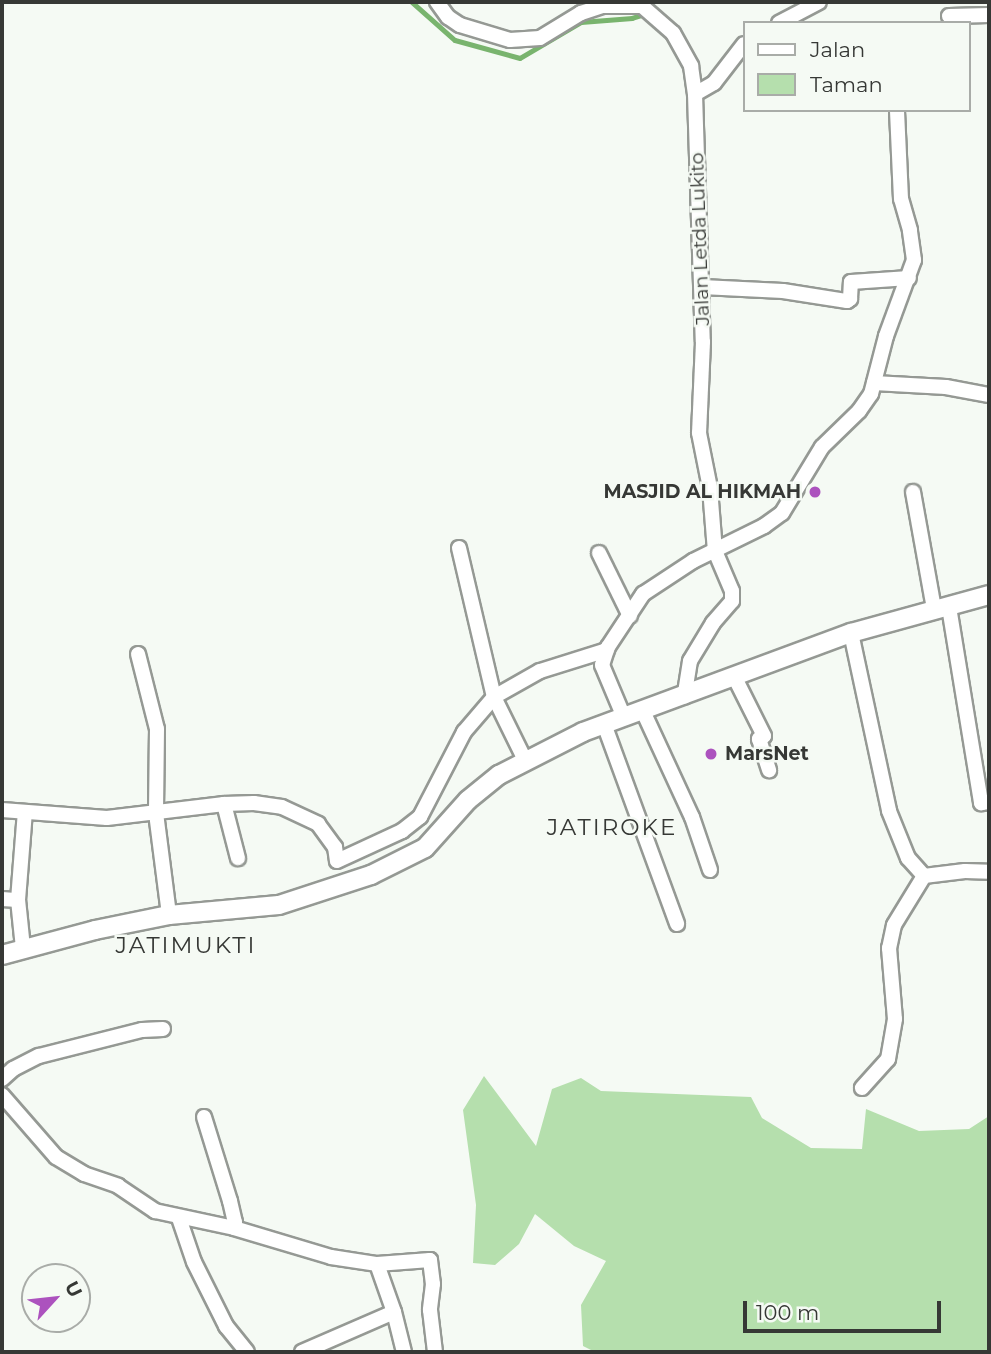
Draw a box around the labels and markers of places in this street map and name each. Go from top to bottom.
place label: MASJID AL HIKMAH [603,481,801,503]
marker: MASJID AL HIKMAH [807,484,823,500]
place label: MarsNet [725,743,809,765]
marker: MarsNet [703,746,719,762]

